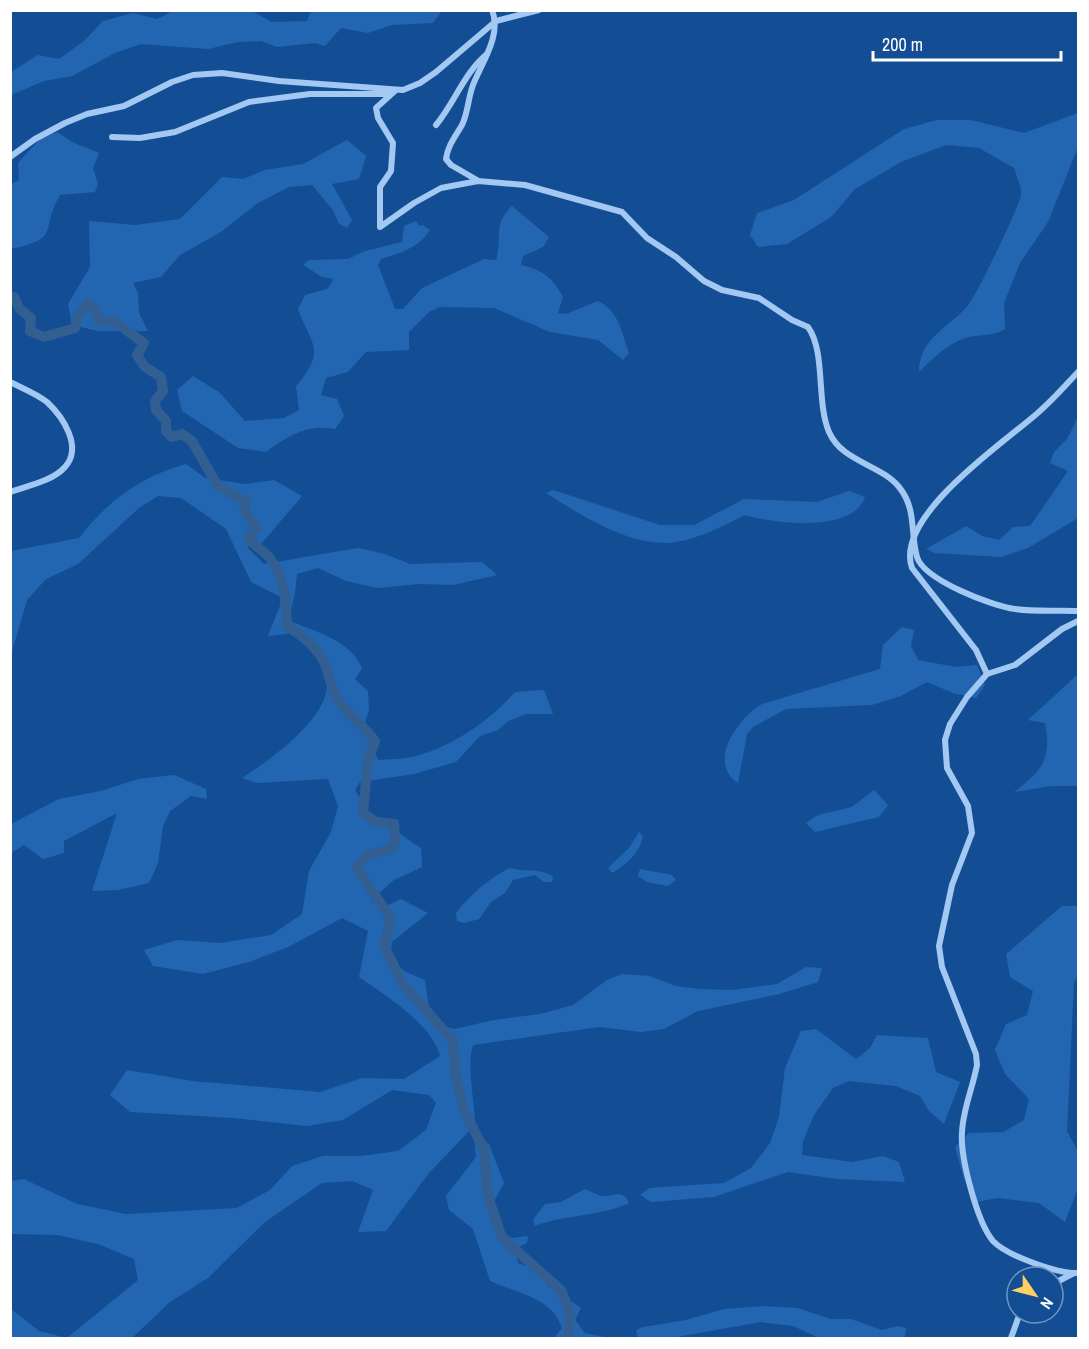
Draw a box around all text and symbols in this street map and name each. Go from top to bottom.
scale bar [873,24,1060,62]
text: 200 m [882,32,923,57]
north arrow [1005,1265,1065,1325]
text: N [1036,1293,1059,1314]

